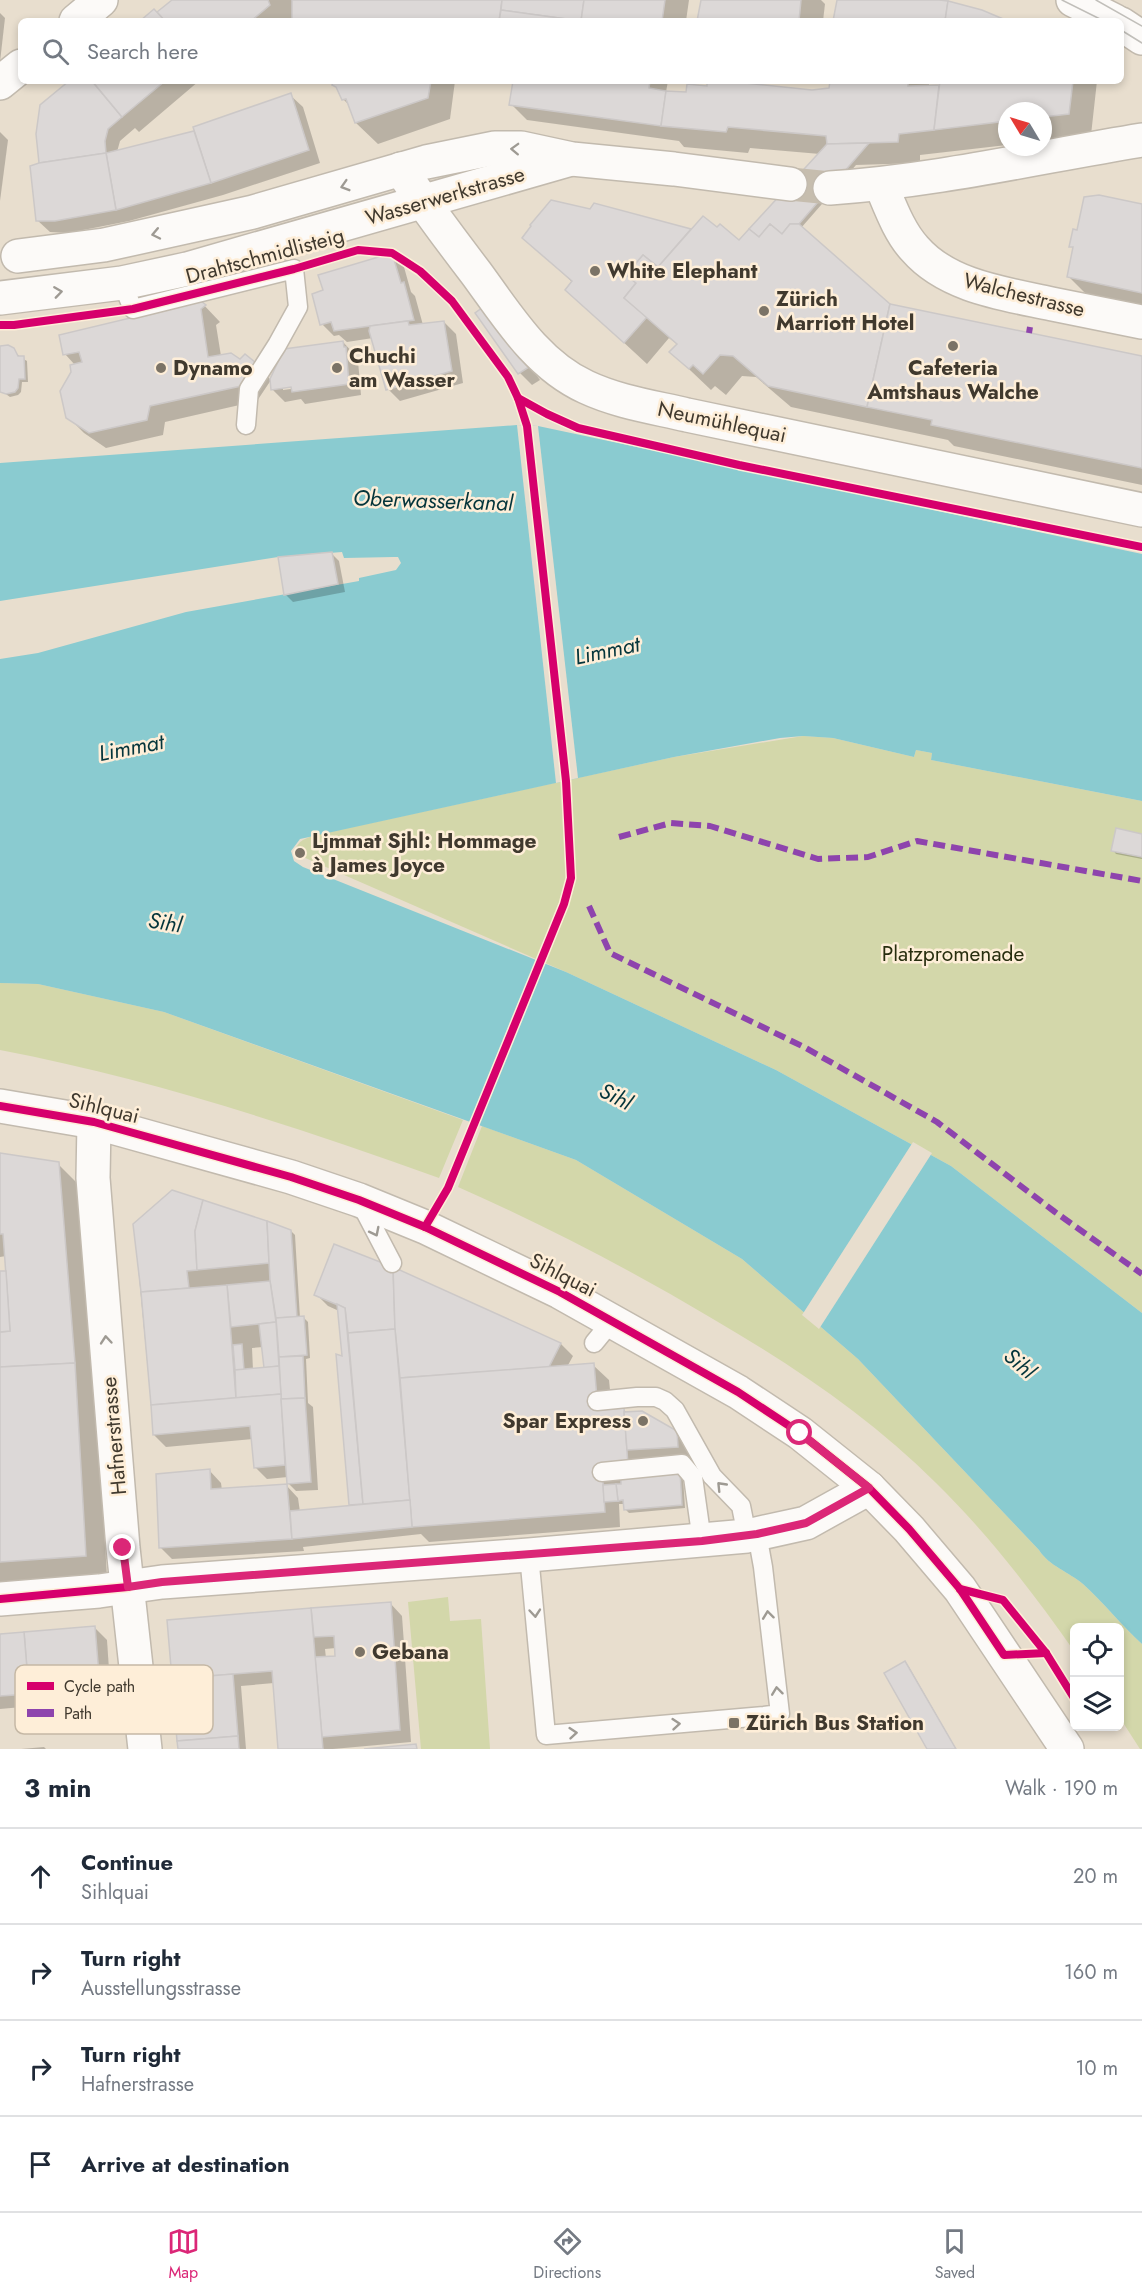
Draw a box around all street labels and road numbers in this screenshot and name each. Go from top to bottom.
street label: Wasserwerkstrasse [362,159,528,233]
street label: Drahtschmidlisteig [182,220,348,292]
street label: Walchestrasse [960,265,1088,325]
street label: Neumühlequai [655,394,789,450]
street label: Sihlquai [66,1085,142,1131]
street label: Sihlquai [524,1245,602,1305]
street label: Hafnerstrasse [94,1375,134,1496]

